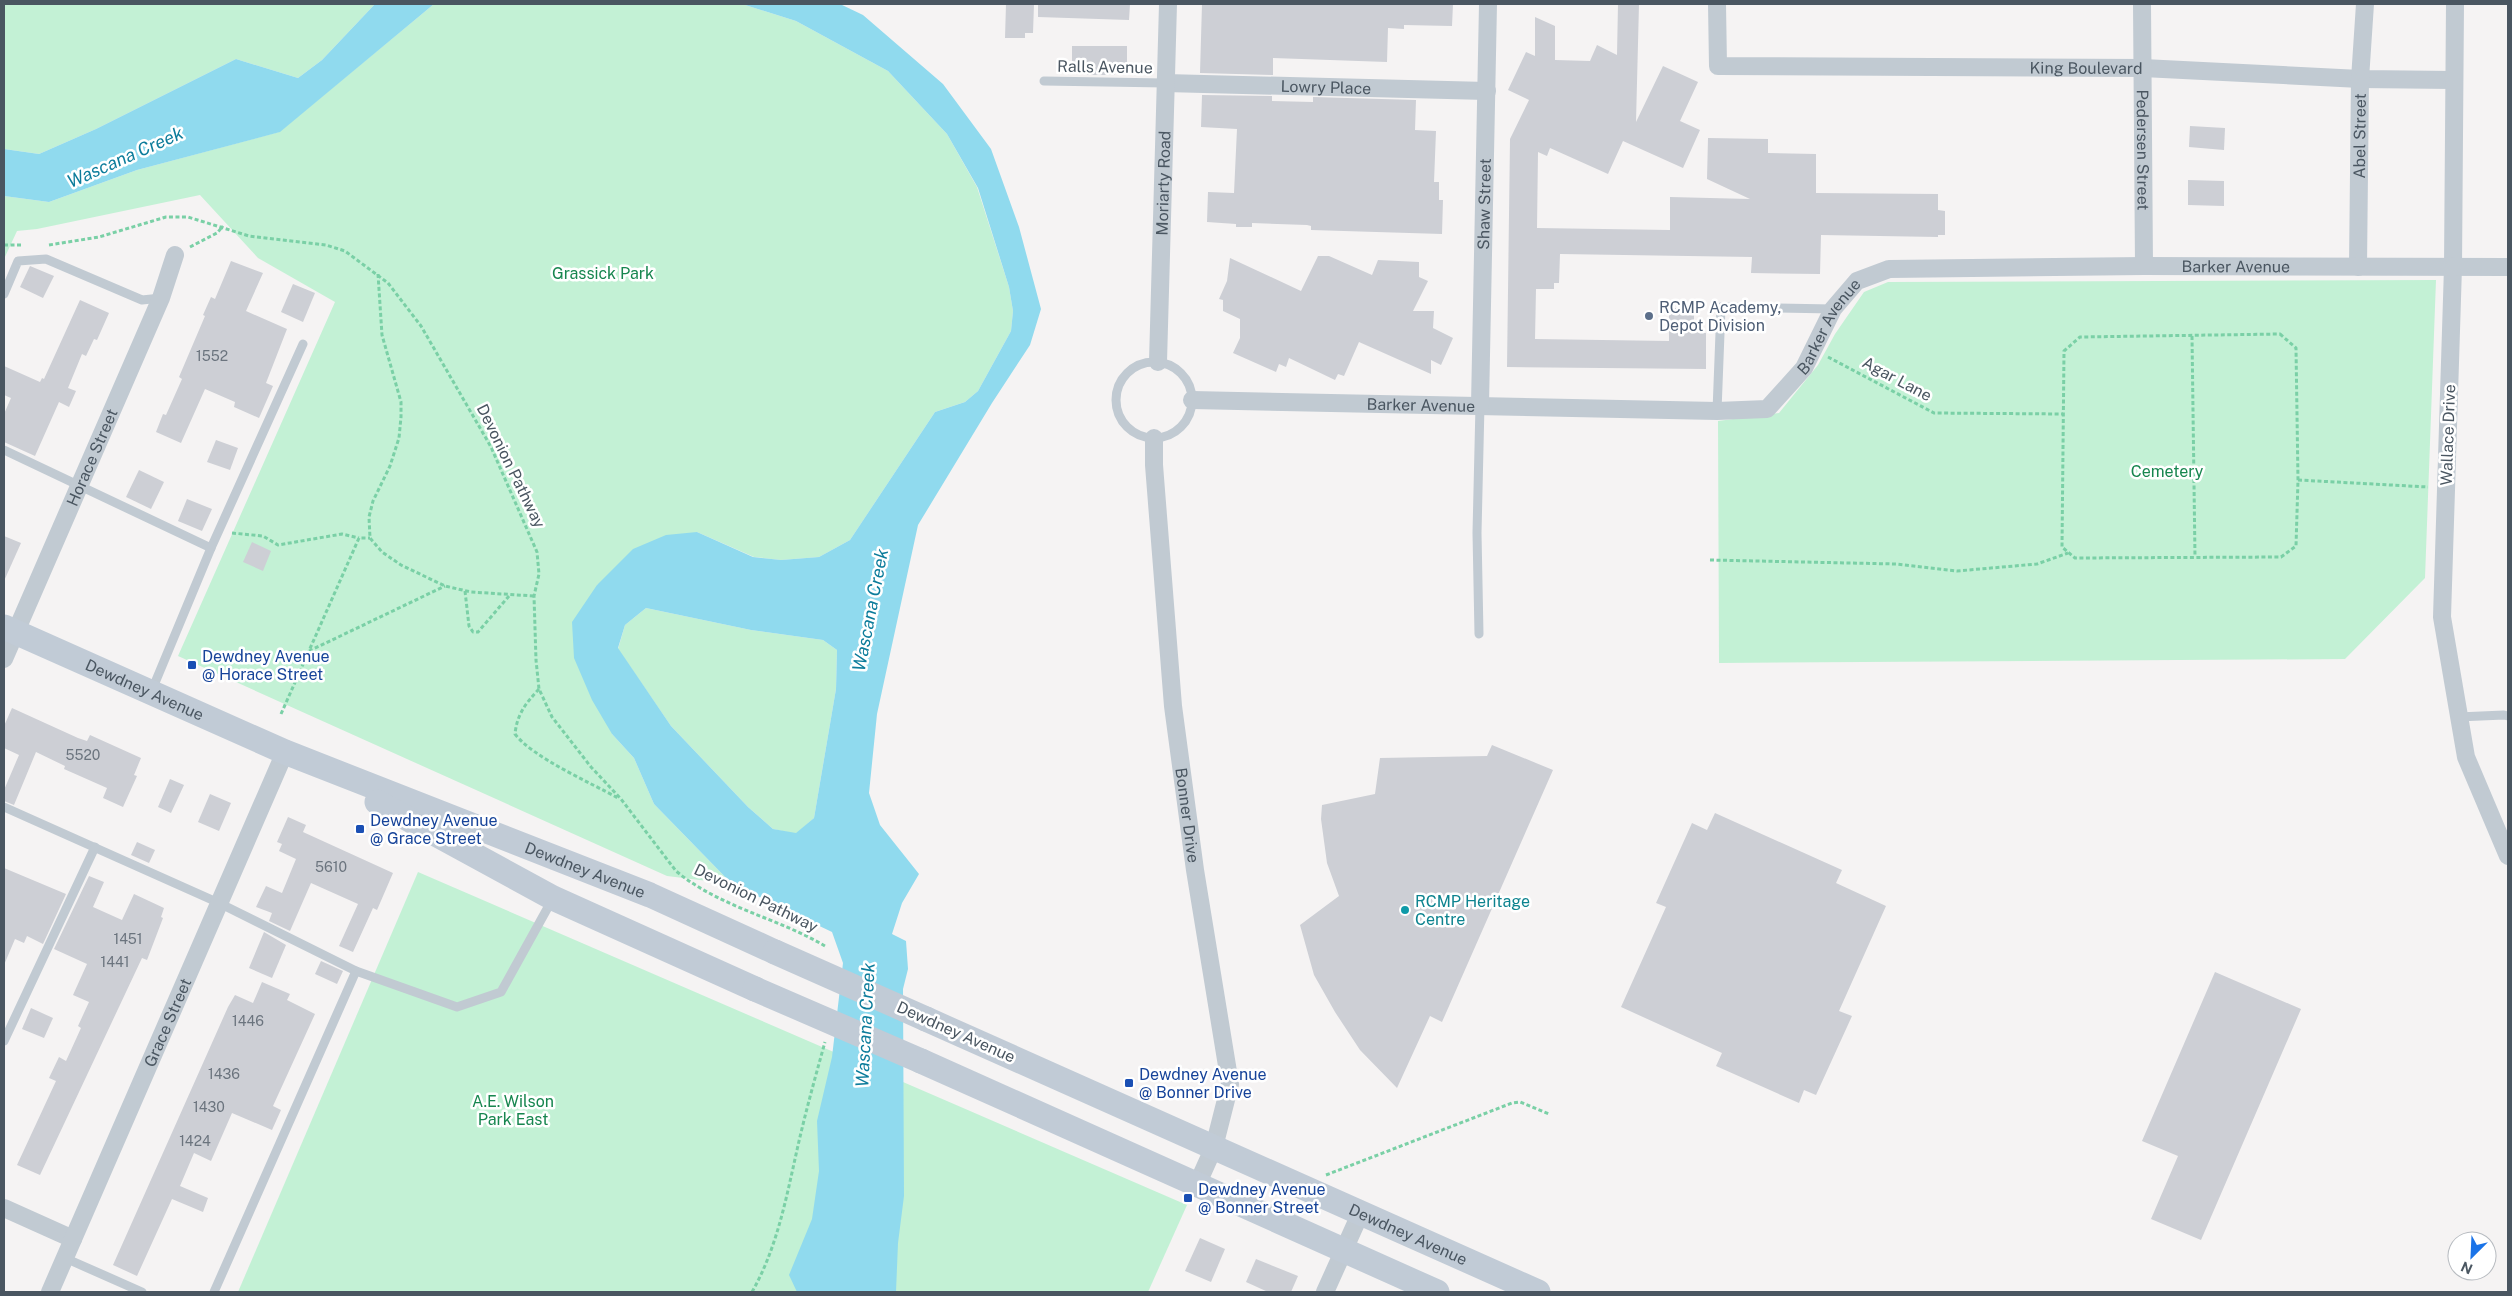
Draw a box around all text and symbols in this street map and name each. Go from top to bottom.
street label: Ralls Avenue [1057,57,1153,77]
street label: King Boulevard [2029,58,2143,77]
street label: Lowry Place [1280,76,1372,98]
street label: Pedersen Street [2133,89,2153,211]
street label: Abel Street [2349,93,2369,179]
water label: Wascana Creek [64,122,186,192]
street label: Moriarty Road [1152,130,1174,236]
street label: Shaw Street [1474,158,1494,250]
street label: Barker Avenue [2181,257,2290,276]
park label: Grassick Park [552,264,654,283]
street label: Barker Avenue [1793,275,1864,379]
place label: RCMP Academy, Depot Division [1659,298,1781,335]
marker: RCMP Academy, Depot Division [1643,310,1655,322]
house number: 1552 [196,348,228,364]
street label: Agar Lane [1859,353,1935,405]
street label: Wallace Drive [2437,384,2459,486]
street label: Barker Avenue [1366,394,1475,415]
street label: Devonion Pathway [473,401,549,531]
street label: Horace Street [62,406,121,509]
park label: Cemetery [2131,462,2204,481]
water label: Wascana Creek [848,547,892,673]
place label: Dewdney Avenue @ Horace Street [202,647,330,684]
street label: Dewdney Avenue [83,655,207,724]
marker: Dewdney Avenue @ Horace Street [186,659,198,671]
house number: 5520 [66,747,100,763]
street label: Bonner Drive [1172,766,1203,864]
place label: Dewdney Avenue @ Grace Street [370,811,498,848]
marker: Dewdney Avenue @ Grace Street [354,823,366,835]
street label: Dewdney Avenue [522,837,648,902]
house number: 5610 [315,859,347,875]
street label: Devonion Pathway [691,860,821,936]
place label: RCMP Heritage Centre [1415,892,1530,929]
marker: RCMP Heritage Centre [1399,904,1411,916]
house number: 1451 [113,931,143,947]
house number: 1441 [101,954,130,970]
water label: Wascana Creek [851,962,879,1088]
street label: Grace Street [140,975,195,1070]
street label: Dewdney Avenue [894,997,1018,1067]
house number: 1446 [232,1013,264,1029]
place label: Dewdney Avenue @ Bonner Drive [1139,1065,1267,1102]
house number: 1436 [208,1066,240,1082]
marker: Dewdney Avenue @ Bonner Drive [1123,1077,1135,1089]
park label: A.E. Wilson Park East [472,1092,554,1129]
house number: 1430 [193,1099,225,1115]
house number: 1424 [179,1133,211,1149]
place label: Dewdney Avenue @ Bonner Street [1198,1180,1326,1217]
marker: Dewdney Avenue @ Bonner Street [1182,1192,1194,1204]
street label: Dewdney Avenue [1346,1199,1470,1269]
north arrow [2447,1231,2497,1281]
text: N [2458,1258,2475,1277]

